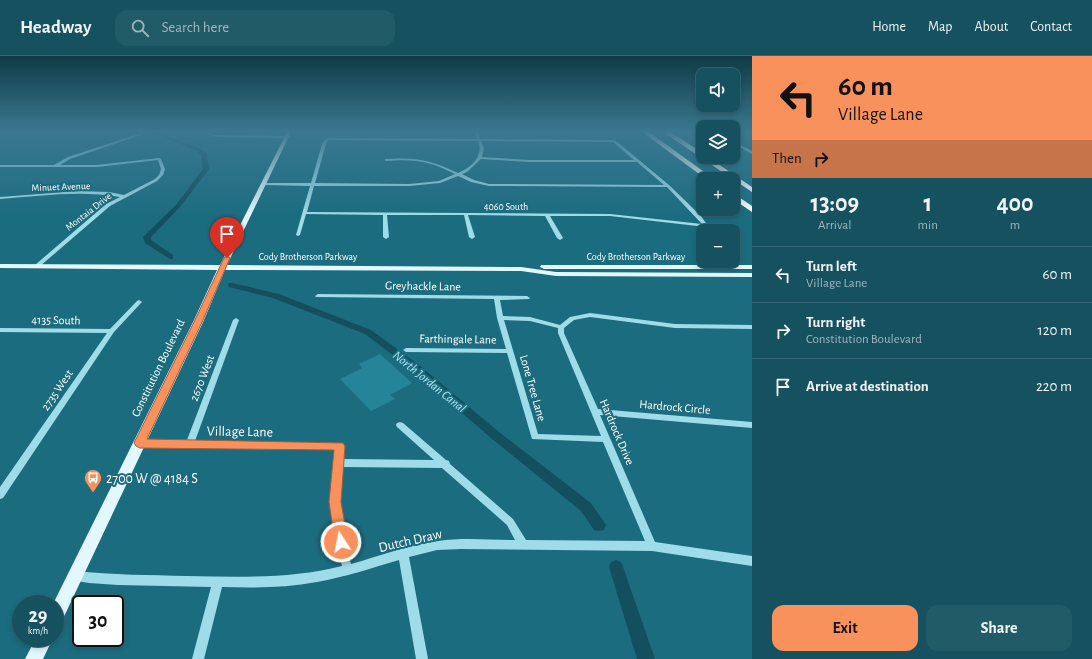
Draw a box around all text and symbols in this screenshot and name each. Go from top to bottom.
search box [115,10,395,46]
icon: search [129,17,151,39]
text: Headway [20,18,91,37]
text: Search here [161,20,229,35]
text: Home [872,20,906,34]
text: Map [928,20,952,34]
text: About [974,20,1008,34]
text: Contact [1030,20,1072,34]
map controls [696,68,740,268]
button: sound [696,68,740,112]
icon: left [772,72,824,124]
text: 60 m [838,73,893,101]
text: Village Lane [838,106,923,124]
button: layers [696,120,740,164]
icon: right [810,148,832,170]
text: Then [772,151,802,166]
button: + [696,172,740,216]
street label: Minuet Avenue [31,181,91,193]
street label: Montaia Drive [64,191,114,233]
text: 13:09 [811,192,859,216]
text: 1 [923,192,932,216]
text: 400 [996,192,1033,216]
street label: 4060 South [484,202,528,212]
pin [210,217,244,258]
text: Arrival [818,219,852,232]
text: min [918,219,938,232]
text: m [1010,219,1020,232]
icon: arrive [216,223,238,245]
button: − [696,224,740,268]
street label: Cody Brotherson Parkway [259,252,358,262]
street label: Cody Brotherson Parkway [587,252,686,262]
text: Turn left [806,259,857,274]
icon: left [772,264,794,286]
text: 60 m [1043,267,1072,282]
text: Village Lane [806,277,867,290]
street label: Greyhackle Lane [385,279,461,294]
street label: 4135 South [31,314,81,326]
text: Turn right [806,315,865,330]
street label: Constitution Boulevard [129,317,187,419]
icon: right [772,320,794,342]
text: 120 m [1038,323,1072,338]
street label: Farthingale Lane [419,332,497,346]
text: Constitution Boulevard [806,333,922,346]
water label: North Jordan Canal [390,349,468,415]
street label: 2670 West [188,353,216,403]
street label: Lone Tree Lane [518,353,548,423]
street label: 2735 West [39,367,75,413]
icon: arrive [772,376,794,398]
text: Arrive at destination [806,379,929,394]
text: 220 m [1036,379,1072,394]
street label: Hardrock Drive [598,397,636,467]
street label: Hardrock Circle [639,398,711,416]
street label: Village Lane [207,424,273,440]
bus stop icon: 2700 W @ 4184 S [83,468,103,493]
place label: 2700 W @ 4184 S [106,472,198,486]
position arrow [320,521,362,563]
street label: Dutch Draw [377,527,444,555]
speed limit sign: 30 [72,595,124,647]
button: Exit [772,605,918,651]
button: Share [926,605,1072,651]
text: 29 [28,606,48,626]
text: km/h [28,626,48,636]

